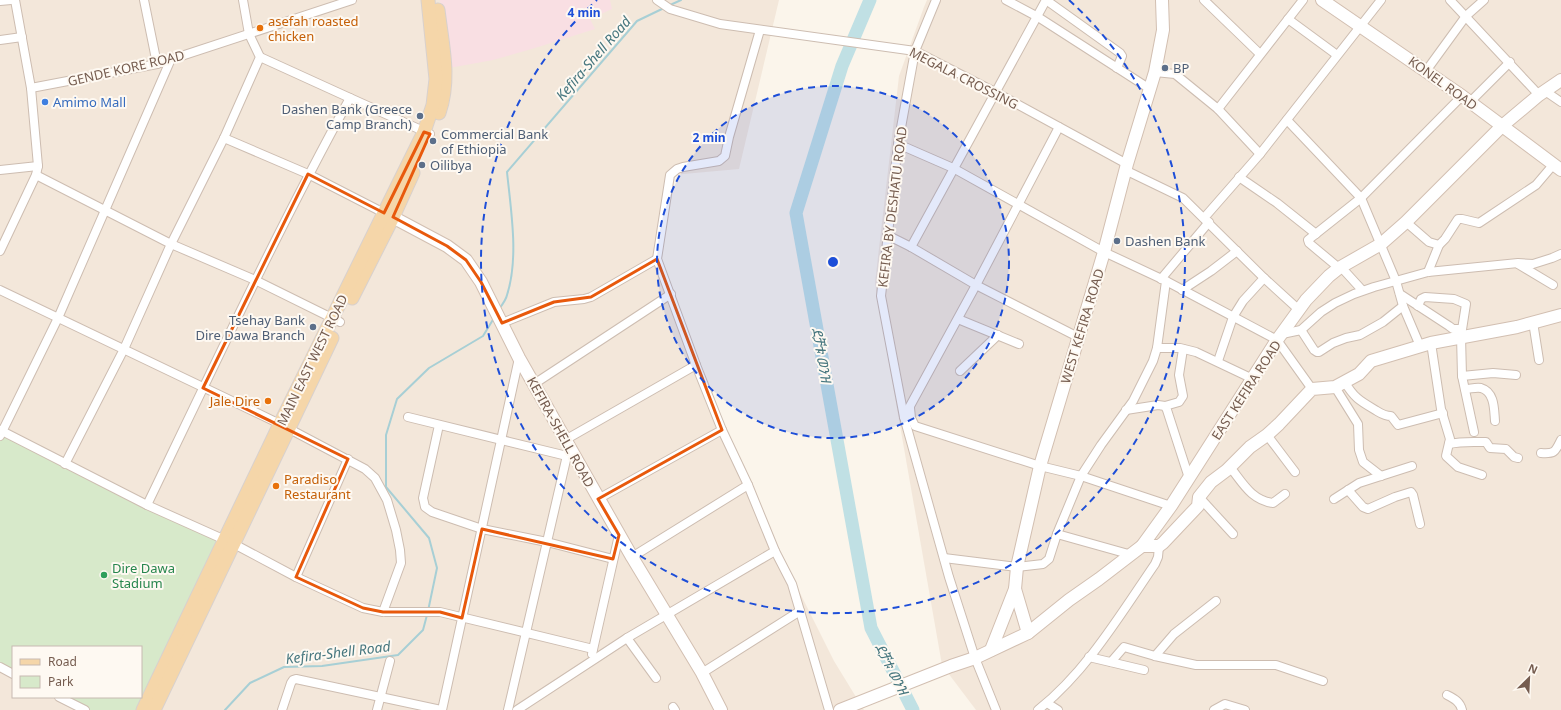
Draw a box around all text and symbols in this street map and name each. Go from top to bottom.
text: 4 min [567,4,601,21]
water label: Kefira-Shell Road [551,11,635,104]
place label: asefah roasted chicken [268,12,359,45]
marker: asefah roasted chicken [255,23,265,33]
street label: MEGALA CROSSING [907,43,1021,113]
street label: GENDE KORE ROAD [66,46,186,90]
street label: KONEL ROAD [1405,52,1481,114]
place label: BP [1173,59,1189,77]
marker: BP [1160,63,1170,73]
place label: Amimo Mall [53,93,126,111]
marker: Amimo Mall [40,97,50,107]
place label: Dashen Bank (Greece Camp Branch) [281,100,412,133]
marker: Dashen Bank (Greece Camp Branch) [415,111,425,121]
place label: Commercial Bank of Ethiopia [441,125,548,158]
street label: KEFIRA BY DESHATU ROAD [873,125,911,289]
text: 2 min [692,129,726,146]
marker: Commercial Bank of Ethiopia [428,136,438,146]
place label: Oilibya [430,156,472,174]
marker: Oilibya [417,160,427,170]
place label: Dashen Bank [1125,232,1206,250]
marker: Dashen Bank [1112,236,1122,246]
centre of rings [826,255,840,269]
street label: WEST KEFIRA ROAD [1056,266,1108,386]
street label: MAIN EAST WEST ROAD [272,291,352,429]
place label: Tsehay Bank Dire Dawa Branch [196,311,305,344]
marker: Tsehay Bank Dire Dawa Branch [308,322,318,332]
water label: ደቻቱ ወንዝ [808,326,836,385]
street label: EAST KEFIRA ROAD [1207,337,1285,443]
street label: KEFIRA-SHELL ROAD [523,373,599,491]
place label: Jale Dire [208,392,260,410]
marker: Jale Dire [263,396,273,406]
place label: Paradiso Restaurant [284,470,351,503]
marker: Paradiso Restaurant [271,481,281,491]
place label: Dire Dawa Stadium [112,559,175,592]
marker: Dire Dawa Stadium [99,570,109,580]
water label: Kefira-Shell Road [284,636,392,668]
water label: ደቻቱ ወንዝ [871,640,914,699]
legend [12,646,142,698]
text: Road [48,653,77,670]
north arrow [1509,658,1549,698]
text: N [1526,660,1540,677]
text: Park [48,673,74,690]

